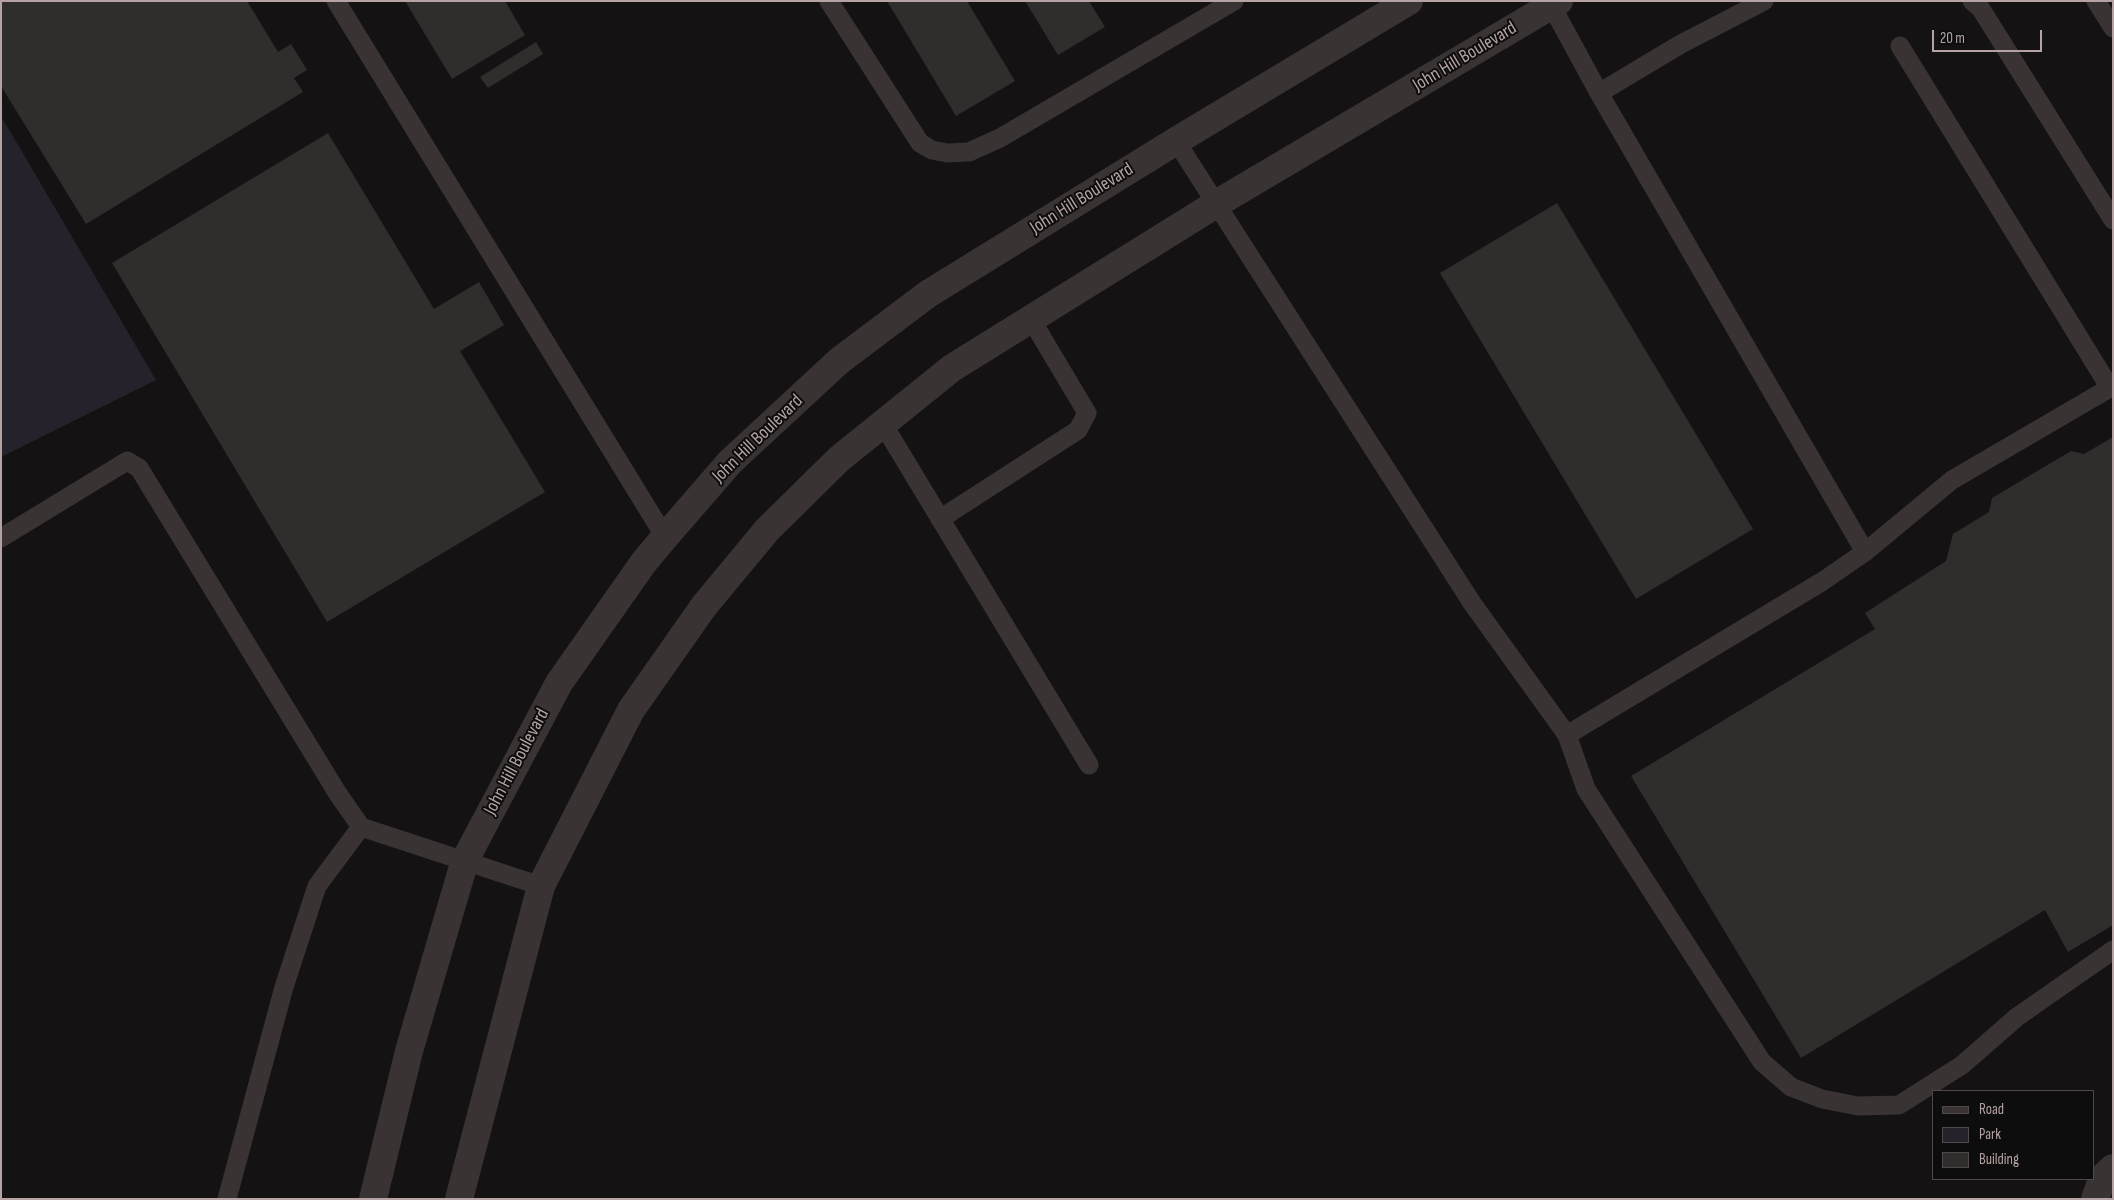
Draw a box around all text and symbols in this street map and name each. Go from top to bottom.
street label: John Hill Boulevard [1409,17,1521,97]
scale bar [1934,20,2044,52]
text: 20 m [1940,29,1965,48]
street label: John Hill Boulevard [1026,158,1138,240]
street label: John Hill Boulevard [708,390,808,488]
street label: John Hill Boulevard [479,705,555,819]
legend [1932,1090,2094,1180]
text: Road [1979,1100,2004,1119]
text: Park [1979,1125,2001,1144]
text: Building [1979,1150,2019,1169]

